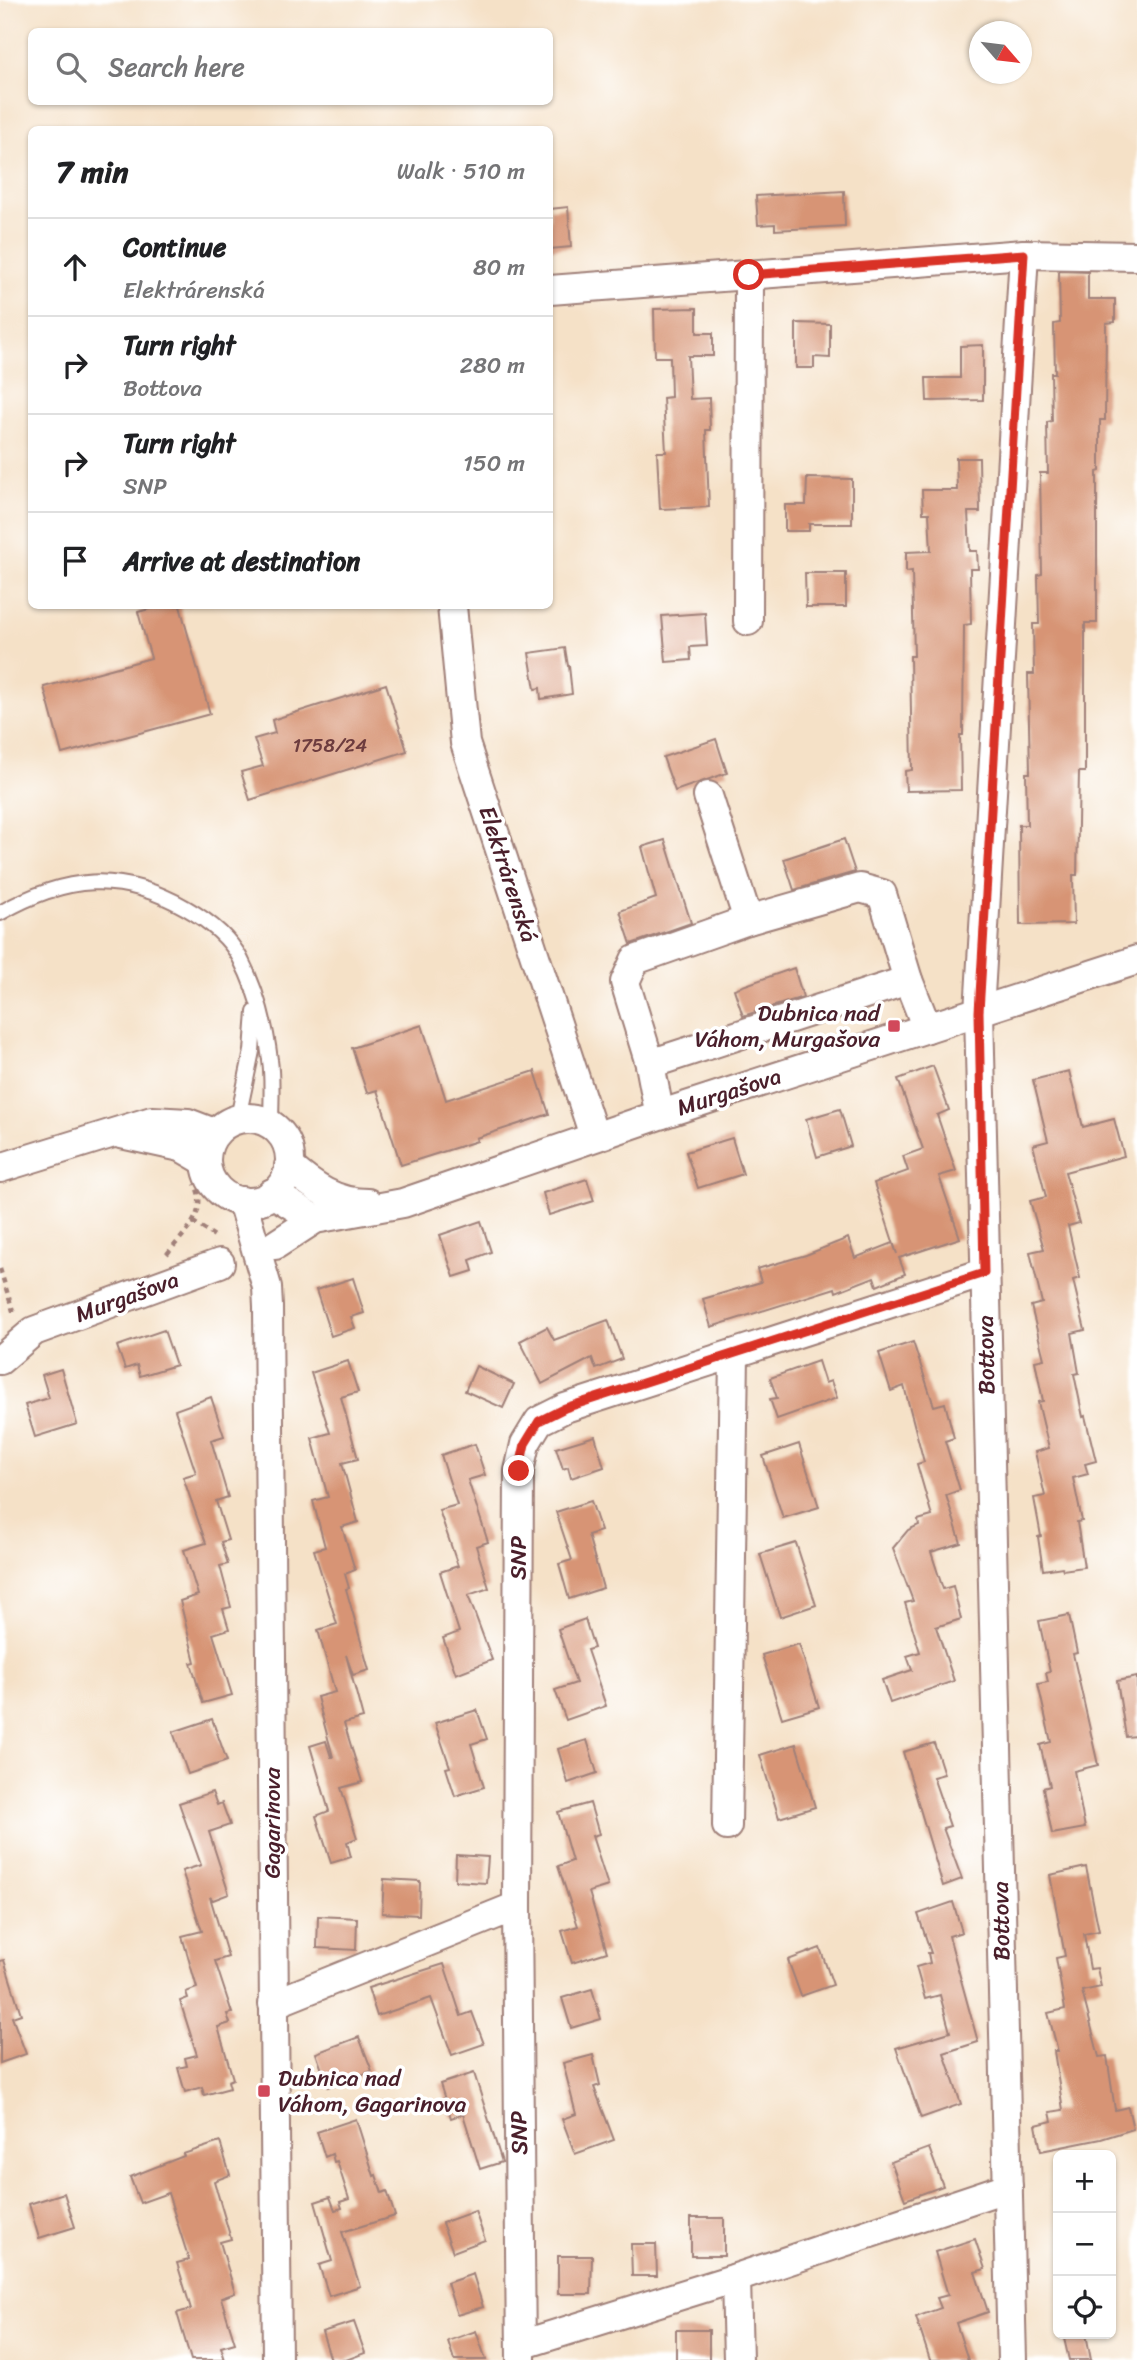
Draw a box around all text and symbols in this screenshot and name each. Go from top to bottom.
north arrow [969,21,1032,84]
search box [28,28,553,105]
text: Search here [108,44,245,90]
icon: search [52,48,90,86]
text: 7 min [56,145,128,199]
text: Walk · 510 m [397,151,525,192]
text: Continue [123,224,226,270]
text: 80 m [473,247,525,288]
icon: ahead [56,248,94,286]
route start [733,259,764,290]
text: Elektrárenská [123,270,265,311]
text: Turn right [123,322,236,368]
text: 280 m [460,345,525,386]
icon: right [56,346,94,384]
text: Bottova [123,368,202,409]
text: Turn right [123,420,236,466]
text: 150 m [463,443,525,484]
icon: right [56,444,94,482]
text: SNP [123,466,167,507]
text: Arrive at destination [123,538,360,584]
icon: arrive [56,542,94,580]
house number: 1758/24 [293,729,367,762]
street label: Elektrárenská [467,800,549,948]
place label: Dubnica nad Váhom, Murgašova [695,993,882,1060]
marker: Dubnica nad Váhom, Murgašova [886,1018,902,1034]
street label: Murgašova [671,1056,787,1128]
street label: Murgašova [69,1259,185,1335]
street label: Bottova [965,1315,1007,1395]
route end [503,1455,534,1486]
street label: SNP [498,1535,539,1580]
street label: Gagarinova [252,1767,293,1879]
street label: Bottova [980,1881,1022,1961]
place label: Dubnica nad Váhom, Gagarinova [278,2058,467,2125]
marker: Dubnica nad Váhom, Gagarinova [256,2083,272,2099]
street label: SNP [498,2110,540,2155]
map controls [1053,2150,1116,2339]
button: + [1053,2150,1116,2213]
button: − [1053,2213,1116,2276]
button: locate [1053,2276,1116,2339]

